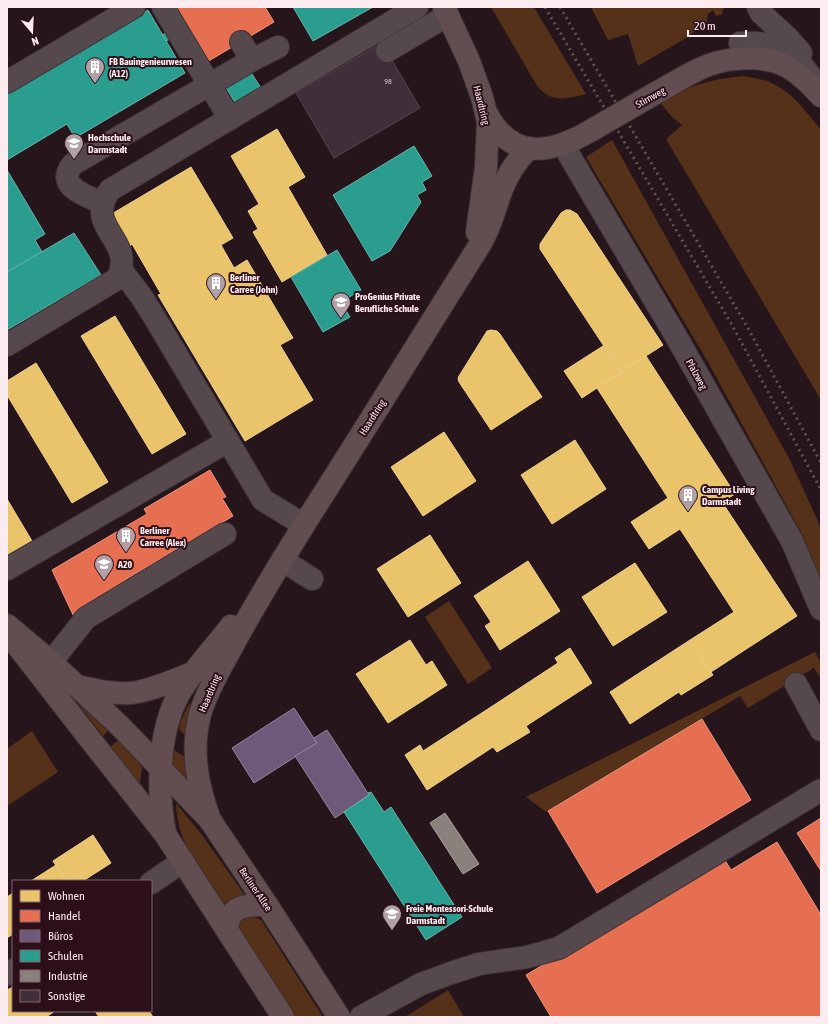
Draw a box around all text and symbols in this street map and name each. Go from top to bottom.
north arrow [12,12,52,52]
scale bar [688,12,746,38]
text: 20 m [694,19,716,33]
text: N [30,35,40,48]
building icon: FB Bauingenieurwesen (A12) [84,56,106,84]
place label: FB Bauingenieurwesen (A12) [109,56,192,79]
house number: 98 [384,77,392,86]
street label: Haardtring [471,84,492,127]
street label: Stirnweg [634,85,667,110]
school or university icon: Hochschule Darmstadt [63,132,85,160]
place label: Hochschule Darmstadt [88,132,132,155]
building icon: Berliner Carree (John) [205,272,227,300]
place label: Berliner Carree (John) [230,272,278,295]
school or university icon: ProGenius Private Berufliche Schule [330,291,352,319]
place label: ProGenius Private Berufliche Schule [355,291,421,314]
street label: Pfalzweg [684,357,710,392]
street label: Haardtring [357,397,388,437]
building icon: Campus Living Darmstadt [677,484,699,512]
place label: Campus Living Darmstadt [702,484,755,507]
building icon: Berliner Carree (Alex) [115,525,137,553]
place label: Berliner Carree (Alex) [140,525,186,548]
school or university icon: A20 [93,553,115,581]
place label: A20 [117,559,133,570]
street label: Haardtring [197,672,223,714]
street label: Berliner Allee [237,865,274,913]
legend [12,880,152,1012]
text: Wohnen [48,889,85,903]
school or university icon: Freie Montessori-Schule Darmstadt [381,903,403,931]
place label: Freie Montessori-Schule Darmstadt [406,903,494,926]
text: Handel [48,909,82,923]
text: Büros [48,929,73,943]
text: Schulen [48,949,83,963]
text: Industrie [48,969,88,983]
text: Sonstige [48,989,85,1003]

